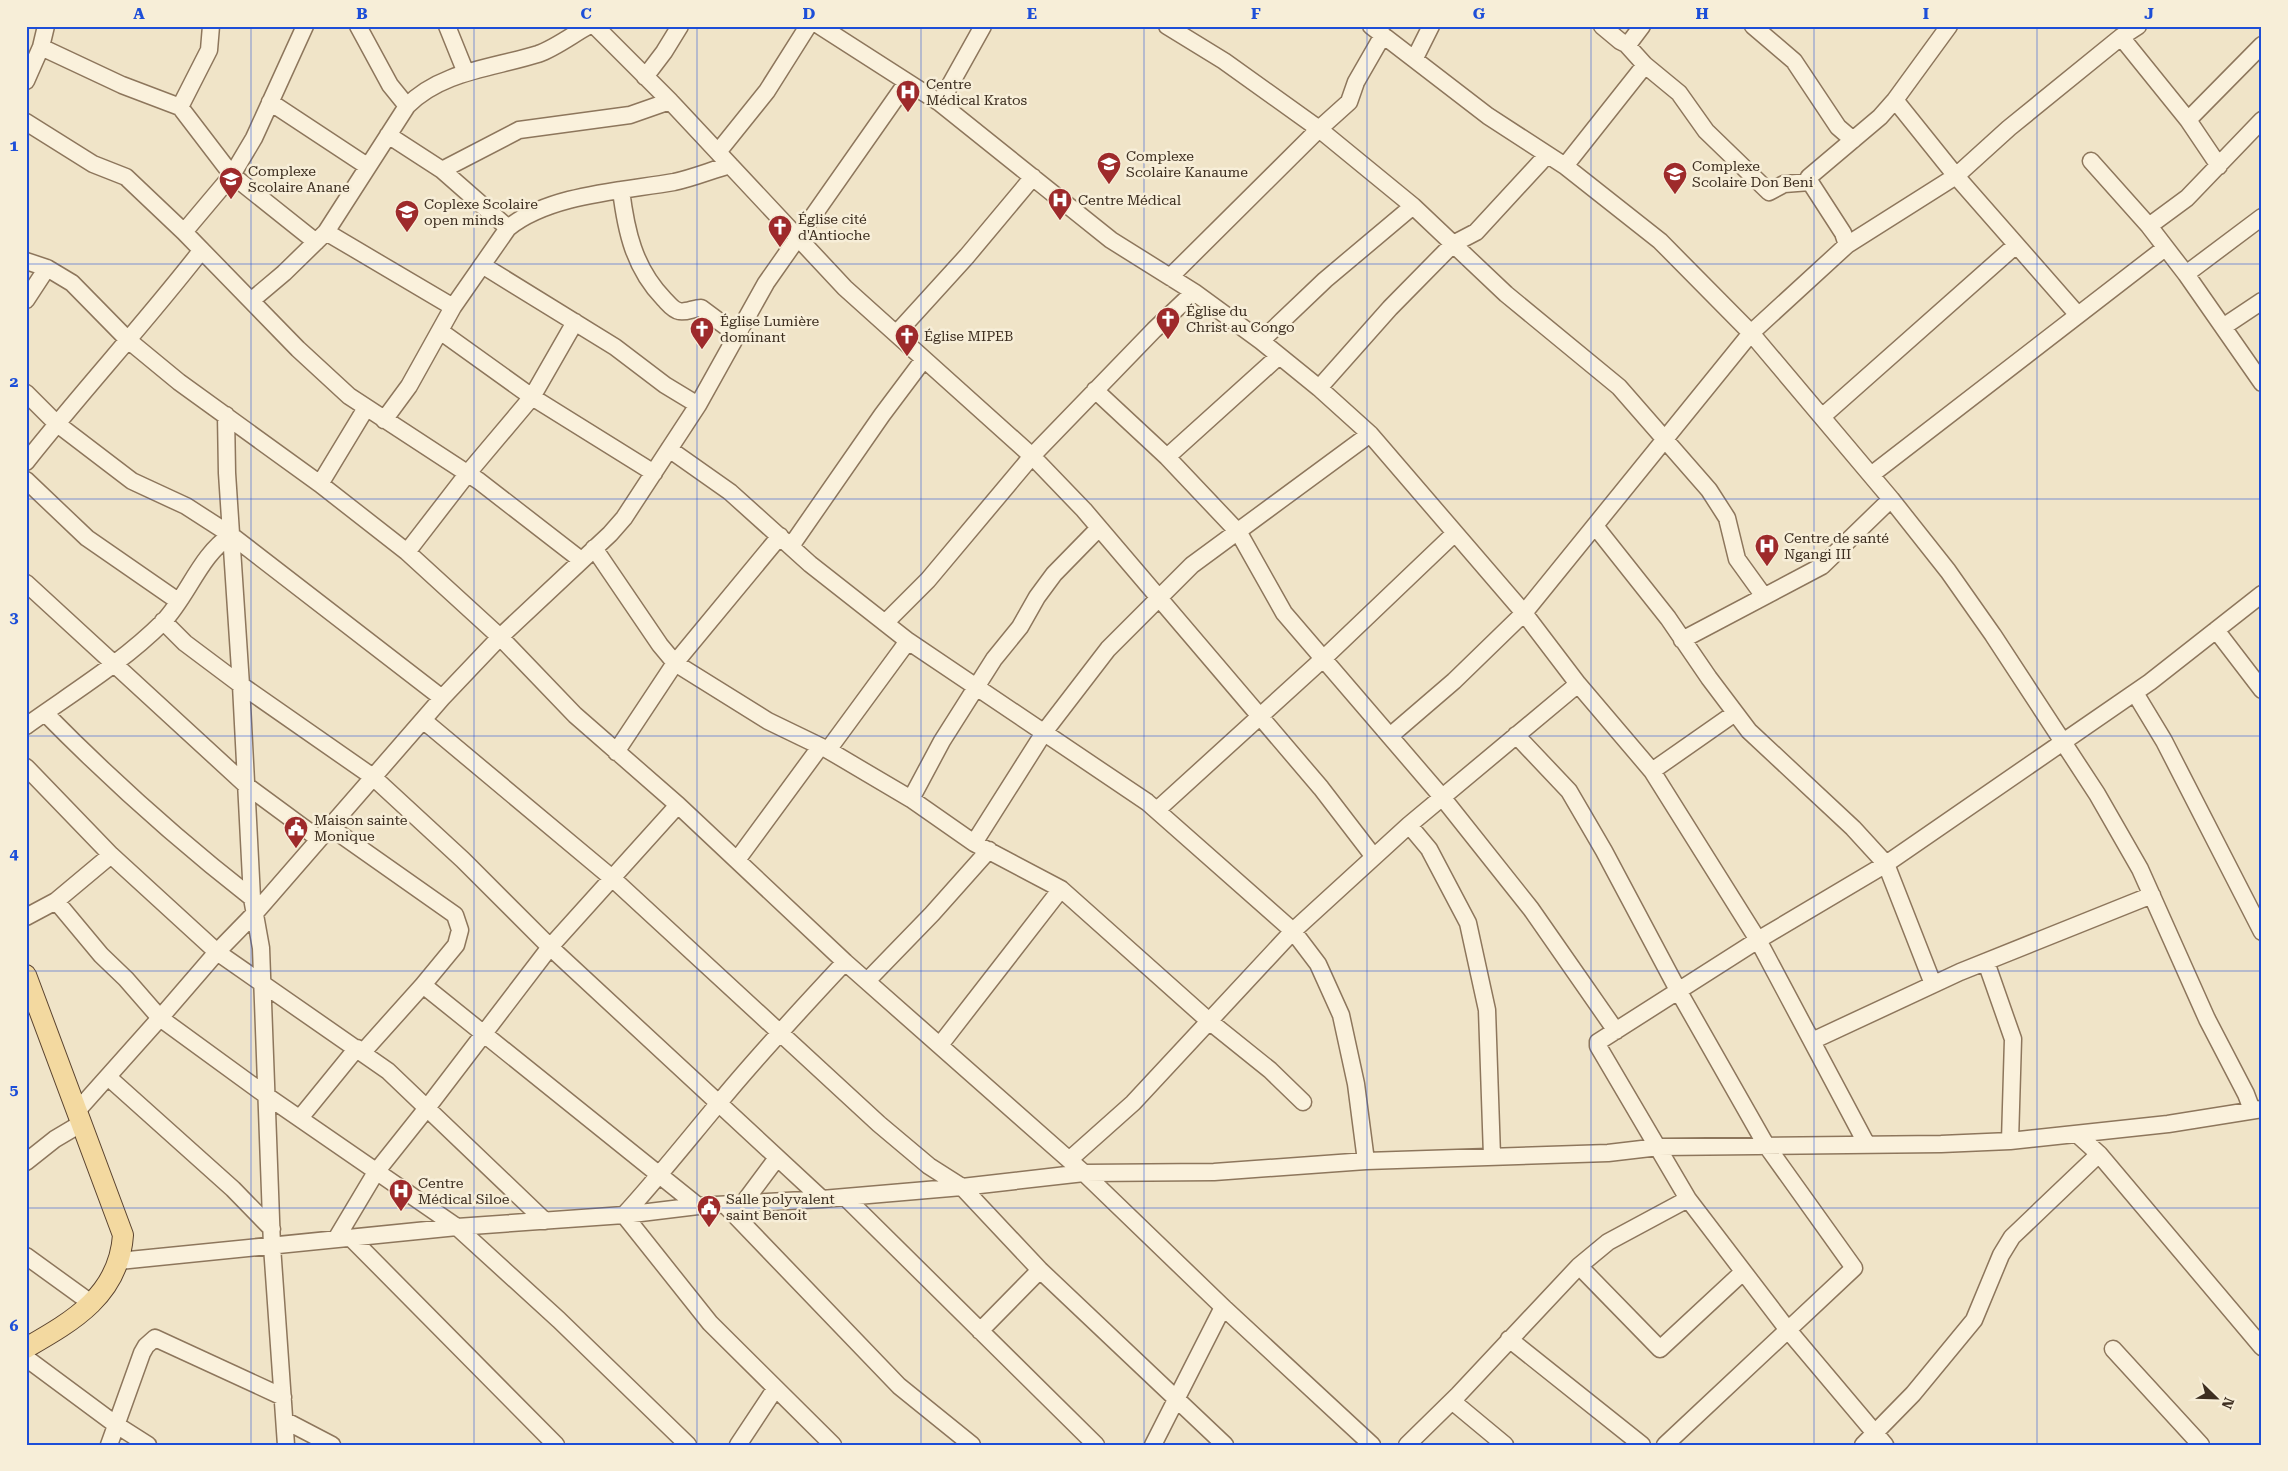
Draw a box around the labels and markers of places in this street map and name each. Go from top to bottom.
place label: Centre Médical Kratos [926,76,1028,108]
hospital icon: Centre Médical Kratos [895,79,921,113]
place label: Complexe Scolaire Kanaume [1126,148,1248,180]
school or university icon: Complexe Scolaire Kanaume [1096,151,1122,185]
place label: Complexe Scolaire Don Beni [1692,158,1814,190]
school or university icon: Complexe Scolaire Don Beni [1662,161,1688,195]
place label: Complexe Scolaire Anane [248,163,350,195]
school or university icon: Complexe Scolaire Anane [218,166,244,200]
hospital icon: Centre Médical [1047,187,1073,221]
place label: Centre Médical [1078,192,1182,208]
place label: Coplexe Scolaire open minds [424,196,538,228]
school or university icon: Coplexe Scolaire open minds [394,199,420,233]
place label: Église cité d'Antioche [798,211,871,243]
church icon: Église cité d'Antioche [767,214,793,248]
place label: Église du Christ au Congo [1186,303,1295,335]
church icon: Église du Christ au Congo [1155,306,1181,340]
place label: Église Lumière dominant [720,313,820,345]
church icon: Église Lumière dominant [689,316,715,350]
church icon: Église MIPEB [894,323,920,357]
place label: Église MIPEB [924,328,1013,344]
place label: Centre de santé Ngangi III [1784,530,1889,562]
hospital icon: Centre de santé Ngangi III [1754,533,1780,567]
place label: Maison sainte Monique [314,812,408,844]
public building icon: Maison sainte Monique [283,815,309,849]
place label: Centre Médical Siloe [418,1175,510,1207]
hospital icon: Centre Médical Siloe [388,1178,414,1212]
place label: Salle polyvalent saint Benoit [726,1191,835,1223]
public building icon: Salle polyvalent saint Benoit [696,1194,722,1228]

